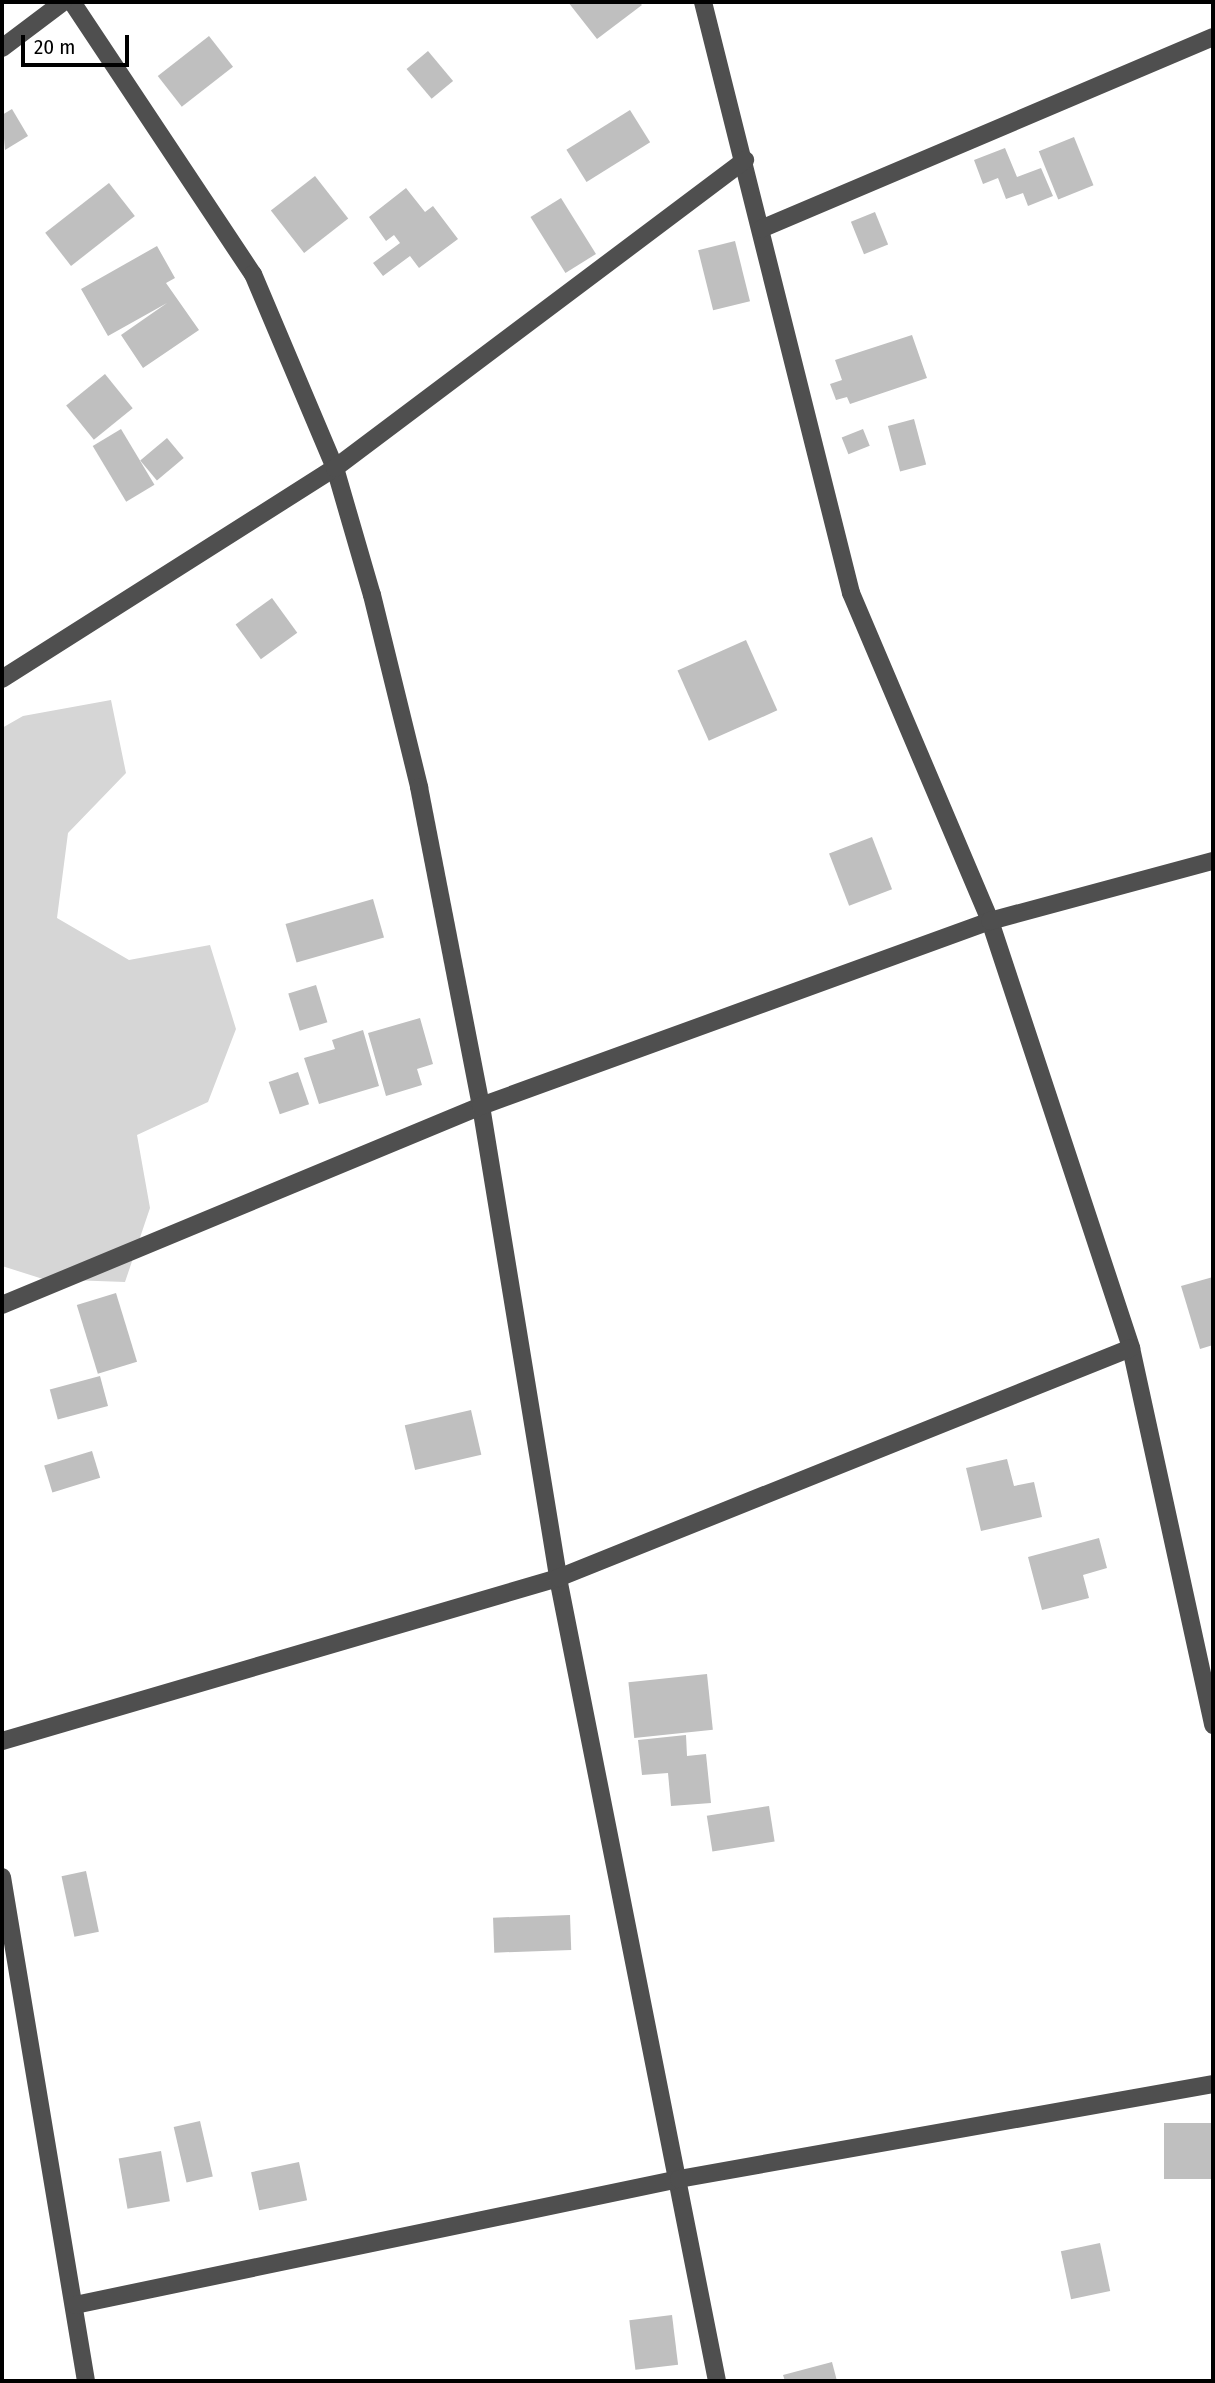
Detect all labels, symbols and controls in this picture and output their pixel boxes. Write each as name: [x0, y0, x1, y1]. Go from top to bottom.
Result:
scale bar: [24, 21, 133, 65]
text: 20 m: [34, 34, 75, 60]

